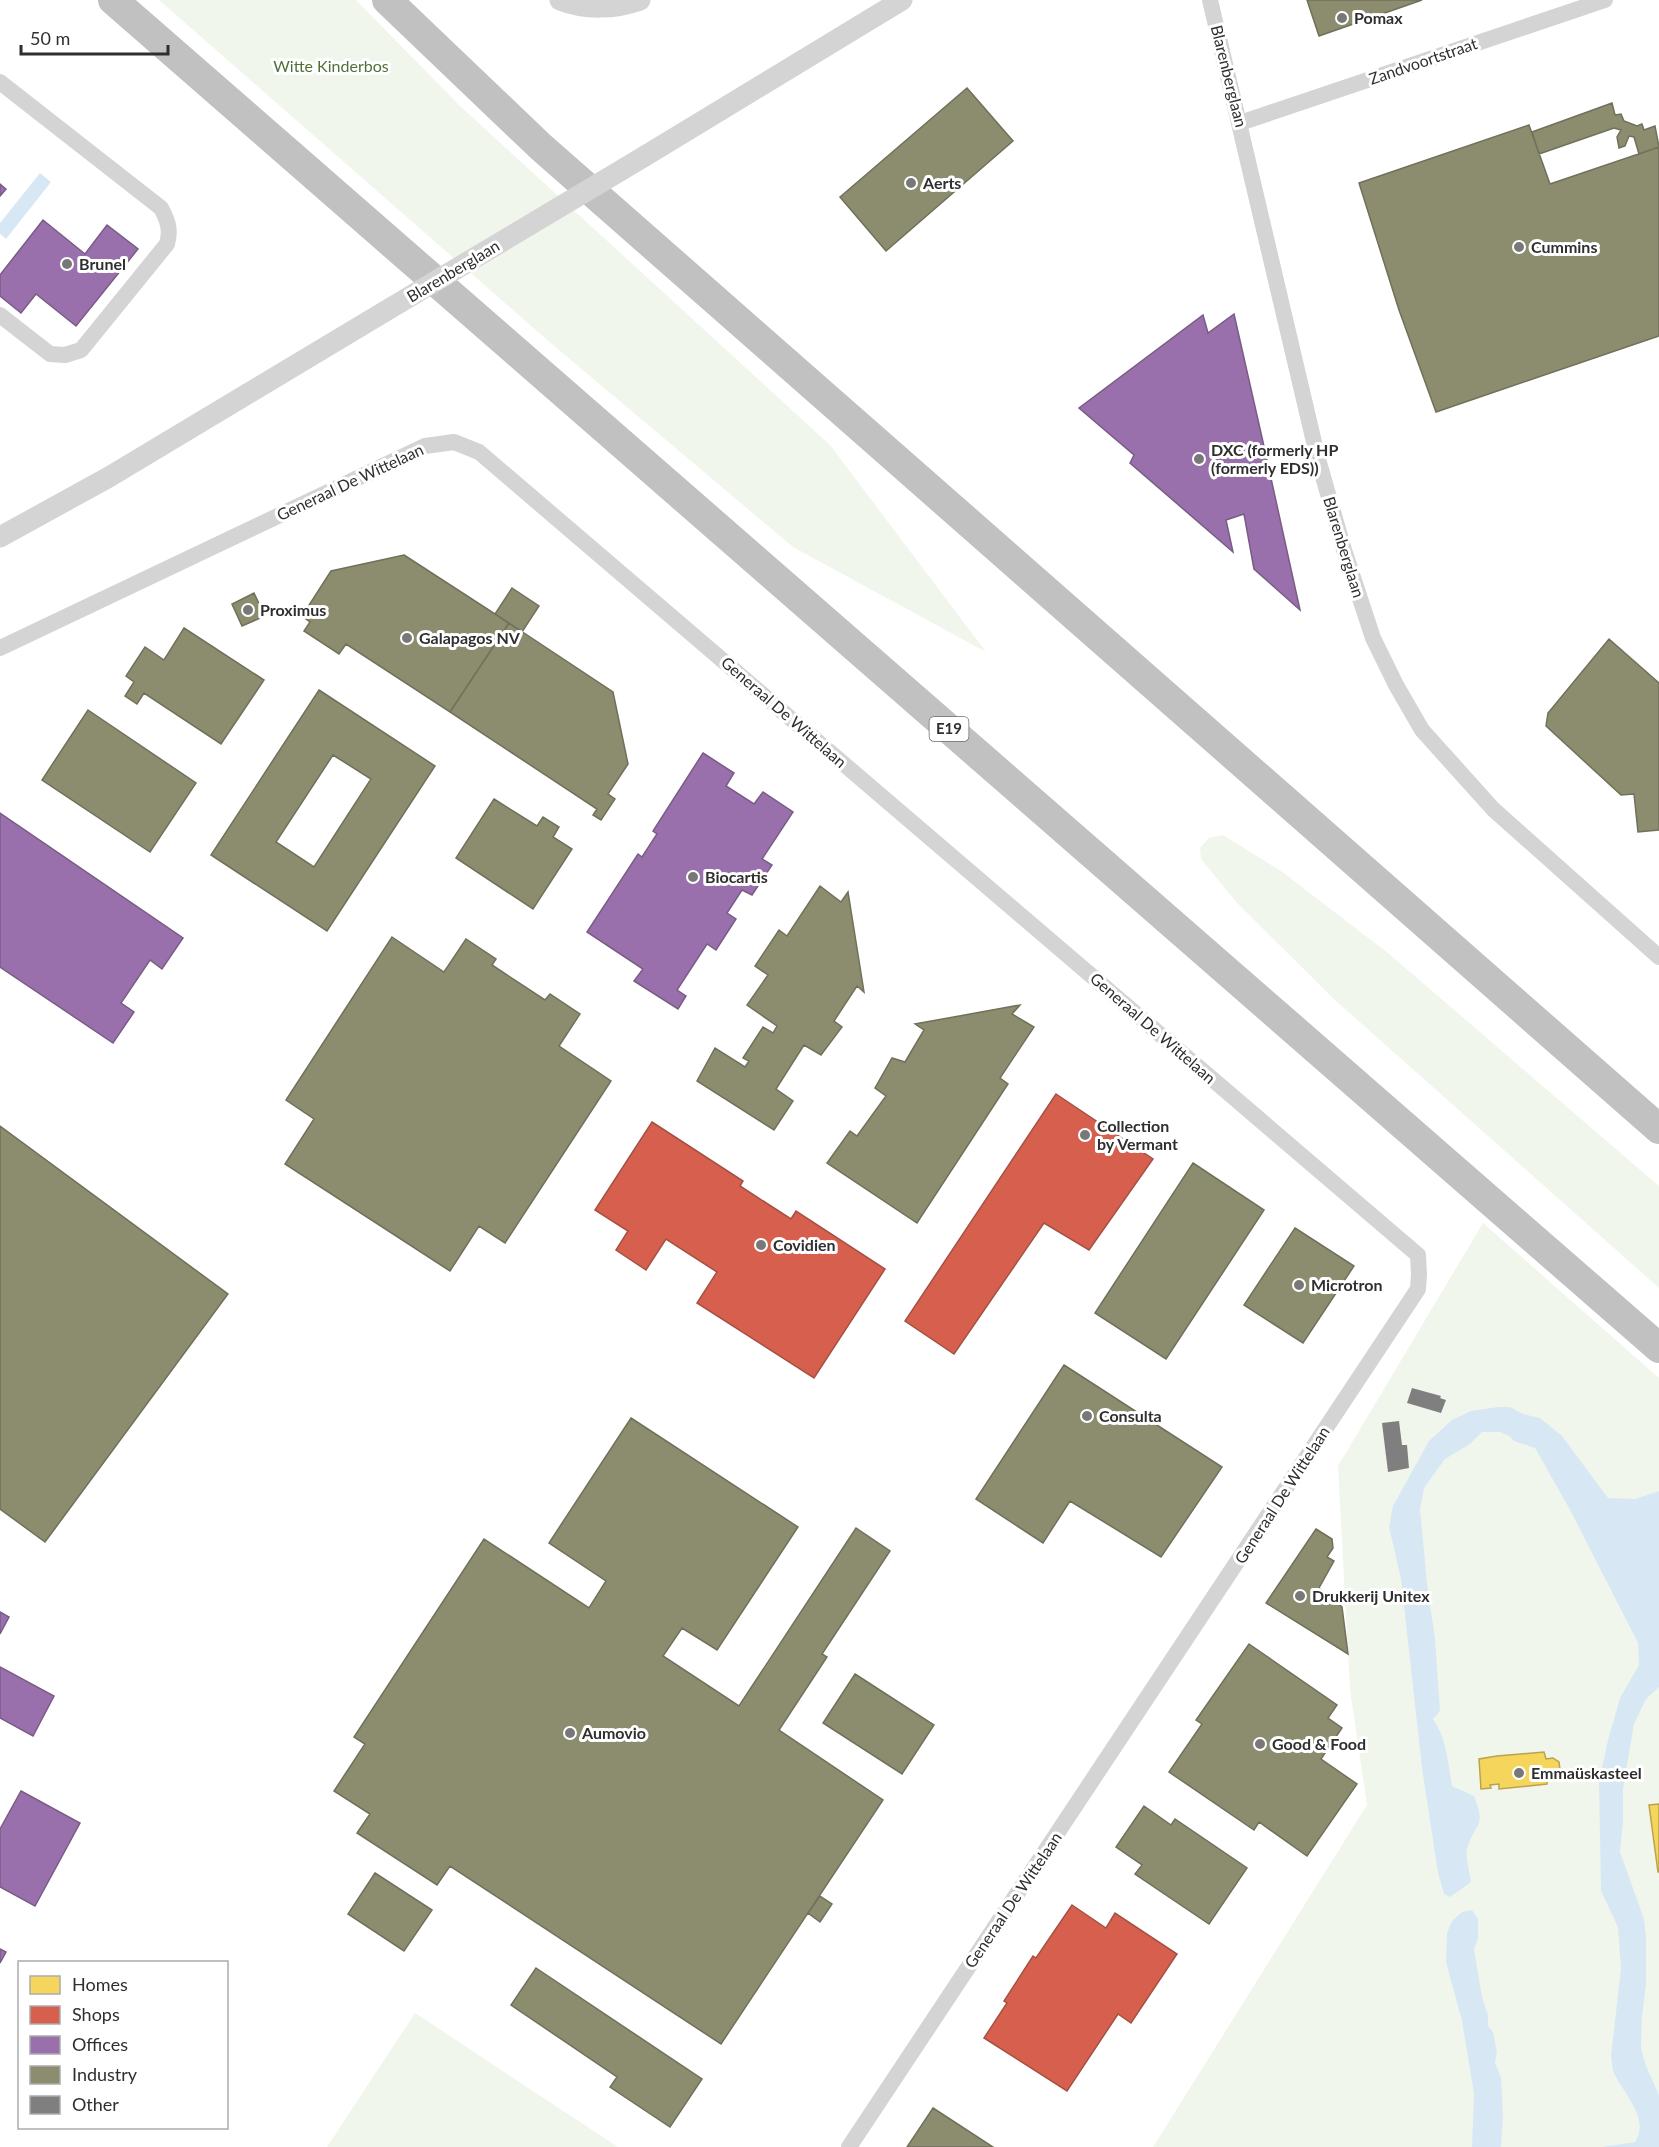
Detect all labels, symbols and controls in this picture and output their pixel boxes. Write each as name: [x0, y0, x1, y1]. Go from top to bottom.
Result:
place label: Pomax: [1354, 8, 1403, 27]
marker: Pomax: [1335, 11, 1349, 25]
scale bar: [21, 18, 168, 56]
street label: Blarenberglaan: [1208, 23, 1251, 129]
text: 50 m: [30, 27, 70, 49]
street label: Zandvoortstraat: [1366, 33, 1480, 88]
park label: Witte Kinderbos: [273, 56, 389, 75]
place label: Aerts: [922, 173, 961, 192]
marker: Aerts: [904, 176, 918, 190]
street label: Blarenberglaan: [403, 235, 503, 306]
place label: Cummins: [1531, 237, 1597, 256]
marker: Cummins: [1512, 240, 1526, 254]
place label: Brunel: [79, 254, 126, 273]
marker: Brunel: [60, 257, 74, 271]
street label: Generaal De Wittelaan: [273, 439, 426, 524]
place label: DXC (formerly HP (formerly EDS)): [1211, 440, 1338, 477]
marker: DXC (formerly HP (formerly EDS)): [1192, 452, 1206, 466]
street label: Blarenberglaan: [1320, 494, 1369, 600]
place label: Proximus: [260, 600, 326, 619]
marker: Proximus: [241, 603, 255, 617]
place label: Galapagos NV: [419, 628, 521, 647]
marker: Galapagos NV: [400, 631, 414, 645]
street label: Generaal De Wittelaan: [718, 652, 851, 771]
road number: E19: [930, 717, 968, 741]
place label: Biocartis: [705, 867, 768, 886]
marker: Biocartis: [686, 870, 700, 884]
street label: Generaal De Wittelaan: [1087, 968, 1220, 1087]
place label: Collection by Vermant: [1097, 1116, 1178, 1153]
marker: Collection by Vermant: [1078, 1128, 1092, 1142]
place label: Covidien: [773, 1235, 836, 1254]
marker: Covidien: [754, 1238, 768, 1252]
place label: Microtron: [1311, 1275, 1382, 1294]
marker: Microtron: [1292, 1278, 1306, 1292]
place label: Consulta: [1099, 1406, 1162, 1425]
marker: Consulta: [1080, 1409, 1094, 1423]
street label: Generaal De Wittelaan: [1230, 1423, 1333, 1567]
place label: Drukkerij Unitex: [1312, 1586, 1430, 1605]
marker: Drukkerij Unitex: [1293, 1589, 1307, 1603]
place label: Aumovio: [581, 1723, 646, 1742]
marker: Aumovio: [563, 1726, 577, 1740]
place label: Good & Food: [1272, 1734, 1366, 1753]
marker: Good & Food: [1253, 1737, 1267, 1751]
place label: Emmaüskasteel: [1531, 1763, 1642, 1782]
marker: Emmaüskasteel: [1512, 1766, 1526, 1780]
street label: Generaal De Wittelaan: [960, 1828, 1065, 1971]
legend: [18, 1961, 228, 2129]
text: Homes: [72, 1973, 128, 1995]
text: Shops: [72, 2003, 120, 2025]
text: Offices: [72, 2033, 128, 2055]
text: Industry: [72, 2063, 138, 2085]
text: Other: [72, 2093, 119, 2115]

